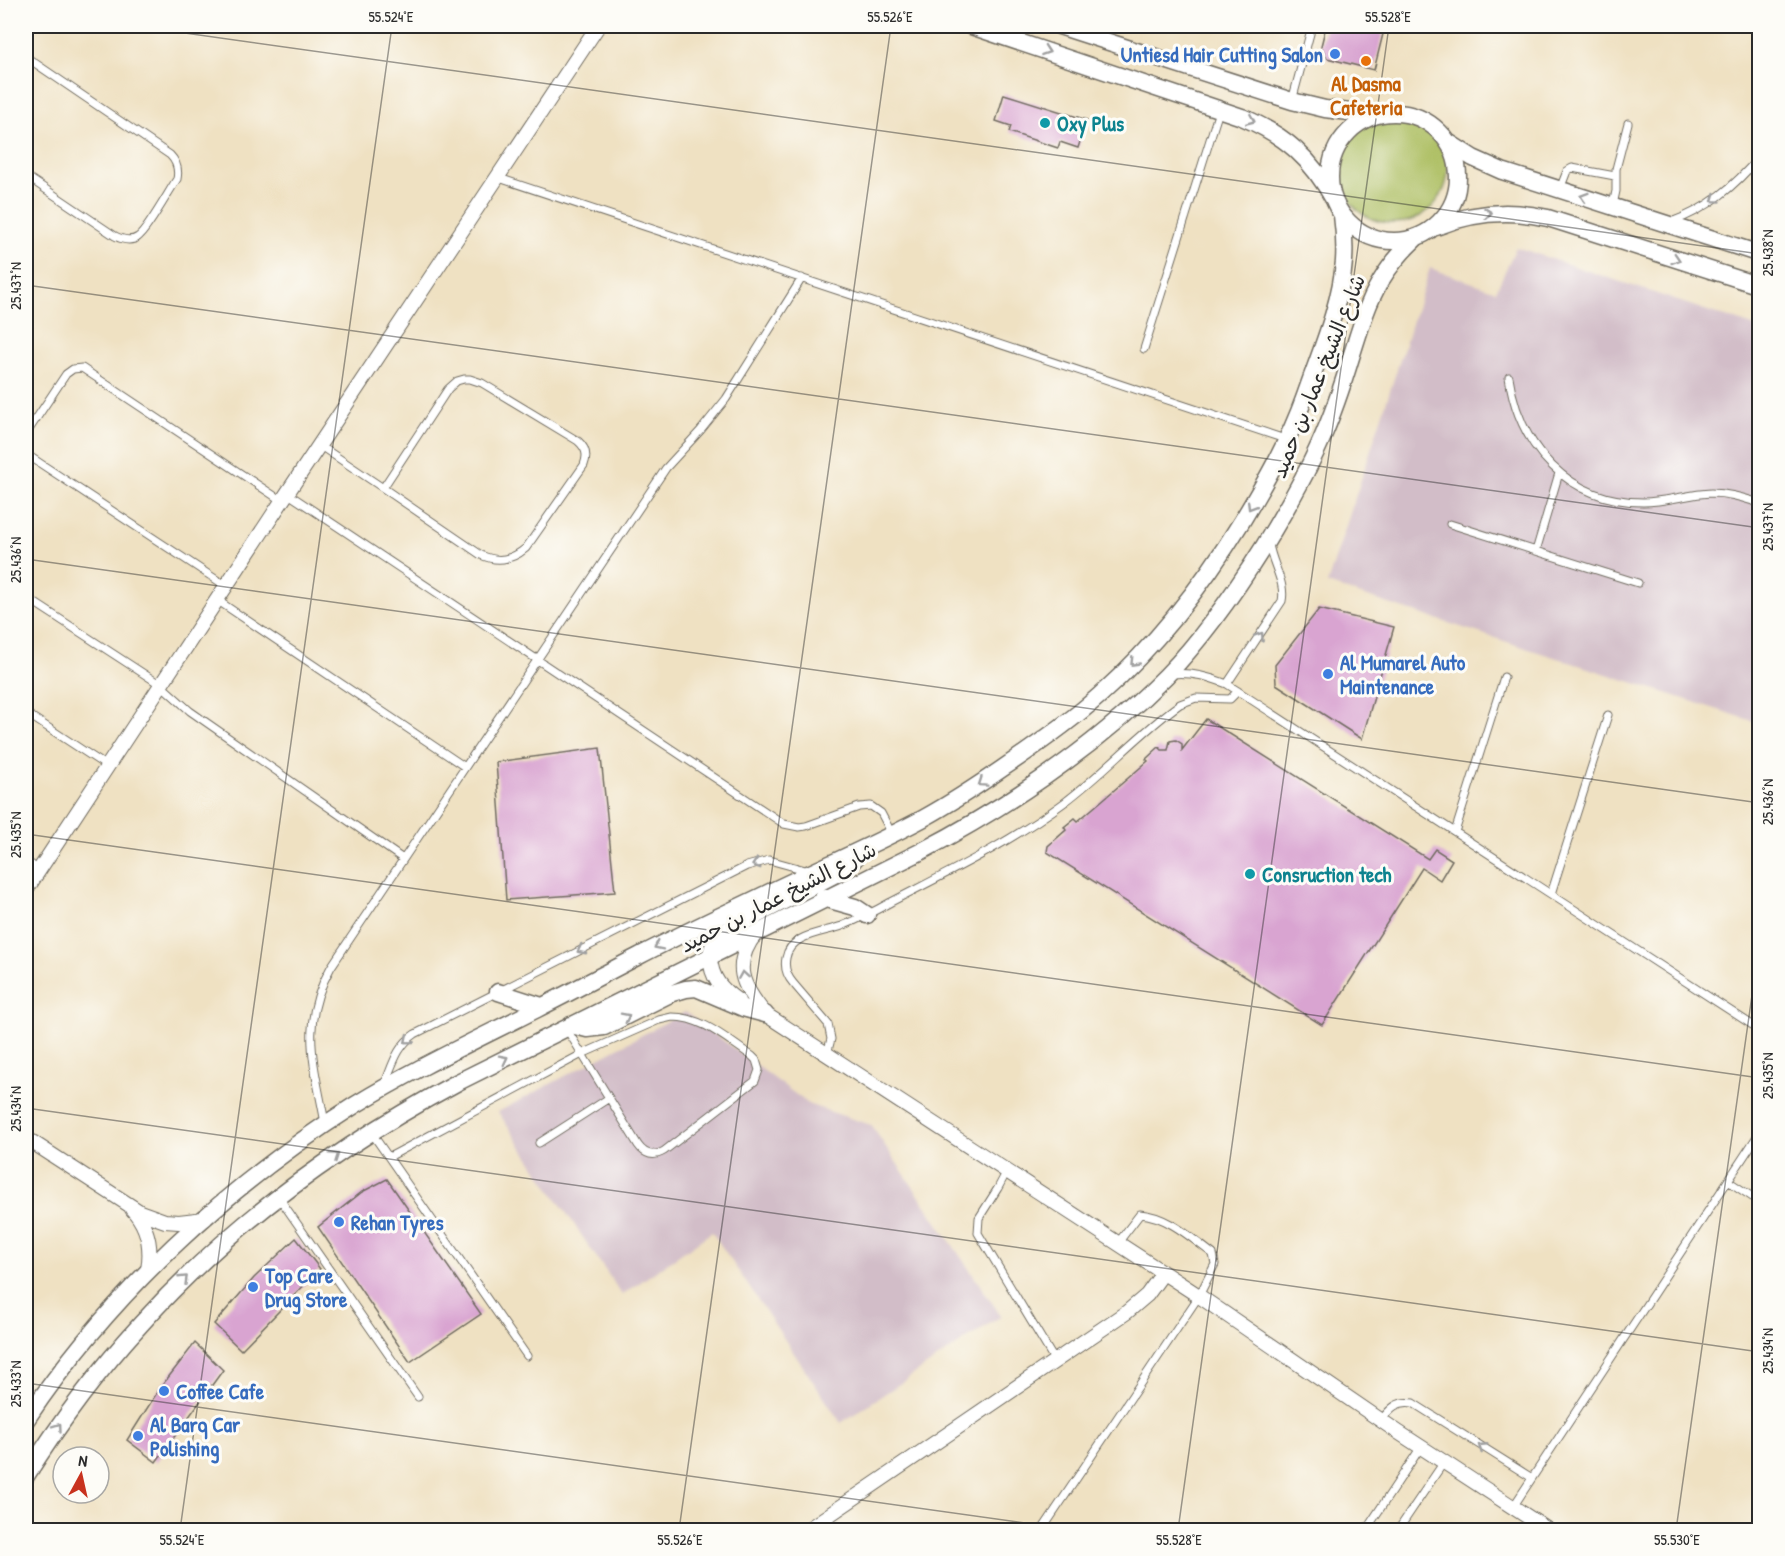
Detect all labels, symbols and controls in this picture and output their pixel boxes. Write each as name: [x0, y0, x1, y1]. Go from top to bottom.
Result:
text: 55.524°E: [368, 6, 414, 27]
text: 55.526°E: [867, 6, 913, 27]
text: 55.528°E: [1365, 6, 1411, 27]
place label: Untiesd Hair Cutting Salon: [1121, 40, 1323, 70]
one-way arrow: [1040, 43, 1051, 56]
marker: Untiesd Hair Cutting Salon: [1328, 47, 1342, 61]
marker: Al Dasma Cafeteria: [1359, 54, 1373, 68]
place label: Al Dasma Cafeteria: [1330, 69, 1403, 122]
place label: Oxy Plus: [1057, 109, 1124, 139]
one-way arrow: [1244, 113, 1255, 125]
marker: Oxy Plus: [1038, 116, 1052, 130]
one-way arrow: [1579, 192, 1590, 204]
one-way arrow: [1711, 192, 1722, 203]
one-way arrow: [1484, 208, 1493, 220]
text: 25.438°N: [1757, 230, 1778, 276]
one-way arrow: [1670, 252, 1681, 264]
text: 25.437°N: [5, 262, 26, 310]
street label: شارع الشيخ عمار بن حميد: [1264, 270, 1373, 482]
one-way arrow: [1246, 500, 1258, 510]
text: 25.437°N: [1757, 503, 1778, 551]
text: 25.436°N: [5, 537, 26, 583]
one-way arrow: [1253, 632, 1264, 643]
place label: Al Mumarel Auto Maintenance: [1340, 648, 1466, 701]
one-way arrow: [1130, 655, 1141, 665]
marker: Al Mumarel Auto Maintenance: [1321, 667, 1335, 681]
one-way arrow: [977, 775, 988, 786]
text: 25.436°N: [1757, 779, 1778, 825]
text: 25.435°N: [5, 812, 26, 858]
street label: شارع الشيخ عمار بن حميد: [675, 835, 882, 960]
one-way arrow: [751, 857, 761, 869]
place label: Consruction tech: [1262, 860, 1392, 889]
marker: Consruction tech: [1243, 867, 1257, 881]
one-way arrow: [653, 939, 664, 951]
one-way arrow: [577, 943, 587, 954]
one-way arrow: [738, 970, 750, 980]
one-way arrow: [620, 1013, 630, 1024]
one-way arrow: [404, 1033, 415, 1044]
text: 25.435°N: [1757, 1053, 1778, 1099]
one-way arrow: [497, 1055, 508, 1066]
text: 25.434°N: [5, 1086, 26, 1132]
one-way arrow: [328, 1152, 339, 1163]
place label: Rehan Tyres: [351, 1208, 444, 1238]
marker: Rehan Tyres: [332, 1215, 346, 1229]
place label: Top Care Drug Store: [264, 1261, 348, 1315]
one-way arrow: [177, 1276, 188, 1287]
marker: Top Care Drug Store: [246, 1280, 260, 1294]
text: 25.434°N: [1757, 1328, 1778, 1374]
text: 25.433°N: [5, 1360, 26, 1408]
place label: Coffee Cafe: [176, 1377, 265, 1406]
marker: Coffee Cafe: [157, 1384, 171, 1398]
place label: Al Barq Car Polishing: [150, 1410, 241, 1464]
one-way arrow: [51, 1423, 62, 1434]
marker: Al Barq Car Polishing: [131, 1429, 145, 1443]
one-way arrow: [1478, 1443, 1489, 1454]
north arrow: [51, 1445, 111, 1505]
text: N: [77, 1449, 89, 1472]
text: 55.524°E: [159, 1529, 205, 1550]
text: 55.526°E: [657, 1529, 703, 1550]
text: 55.528°E: [1156, 1529, 1202, 1550]
text: 55.530°E: [1654, 1529, 1700, 1550]

